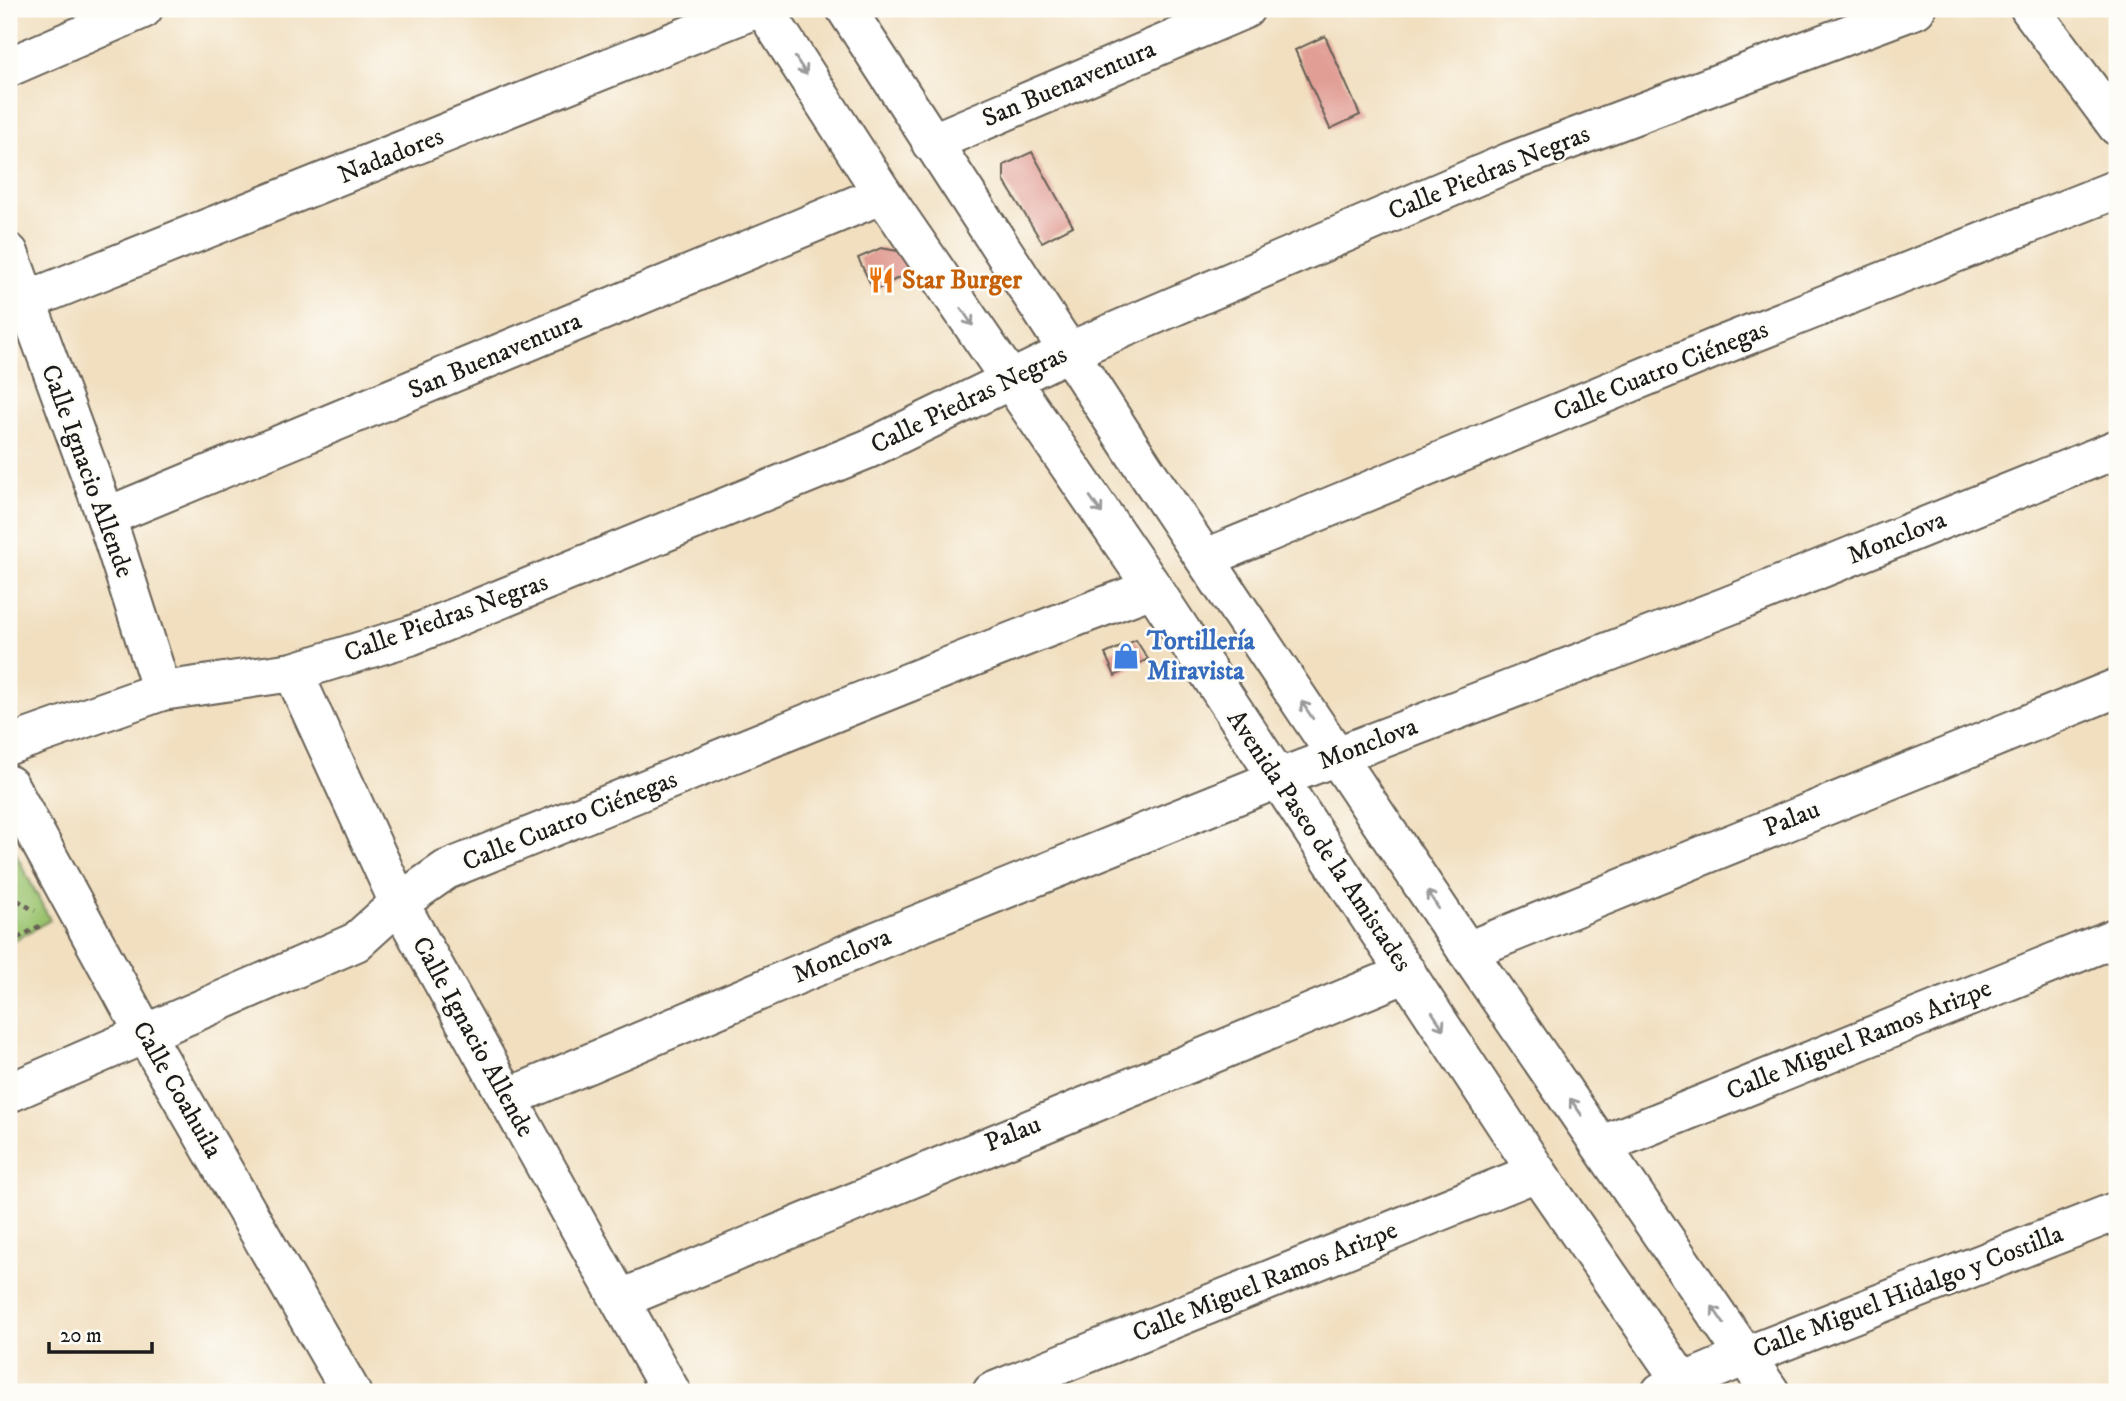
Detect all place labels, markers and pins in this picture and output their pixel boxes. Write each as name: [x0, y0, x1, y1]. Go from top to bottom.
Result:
place label: Star Burger: [902, 264, 1022, 297]
restaurant icon: Star Burger: [866, 265, 896, 295]
place label: Tortillería Miravista: [1146, 625, 1256, 688]
shop icon: Tortillería Miravista: [1111, 641, 1141, 671]

